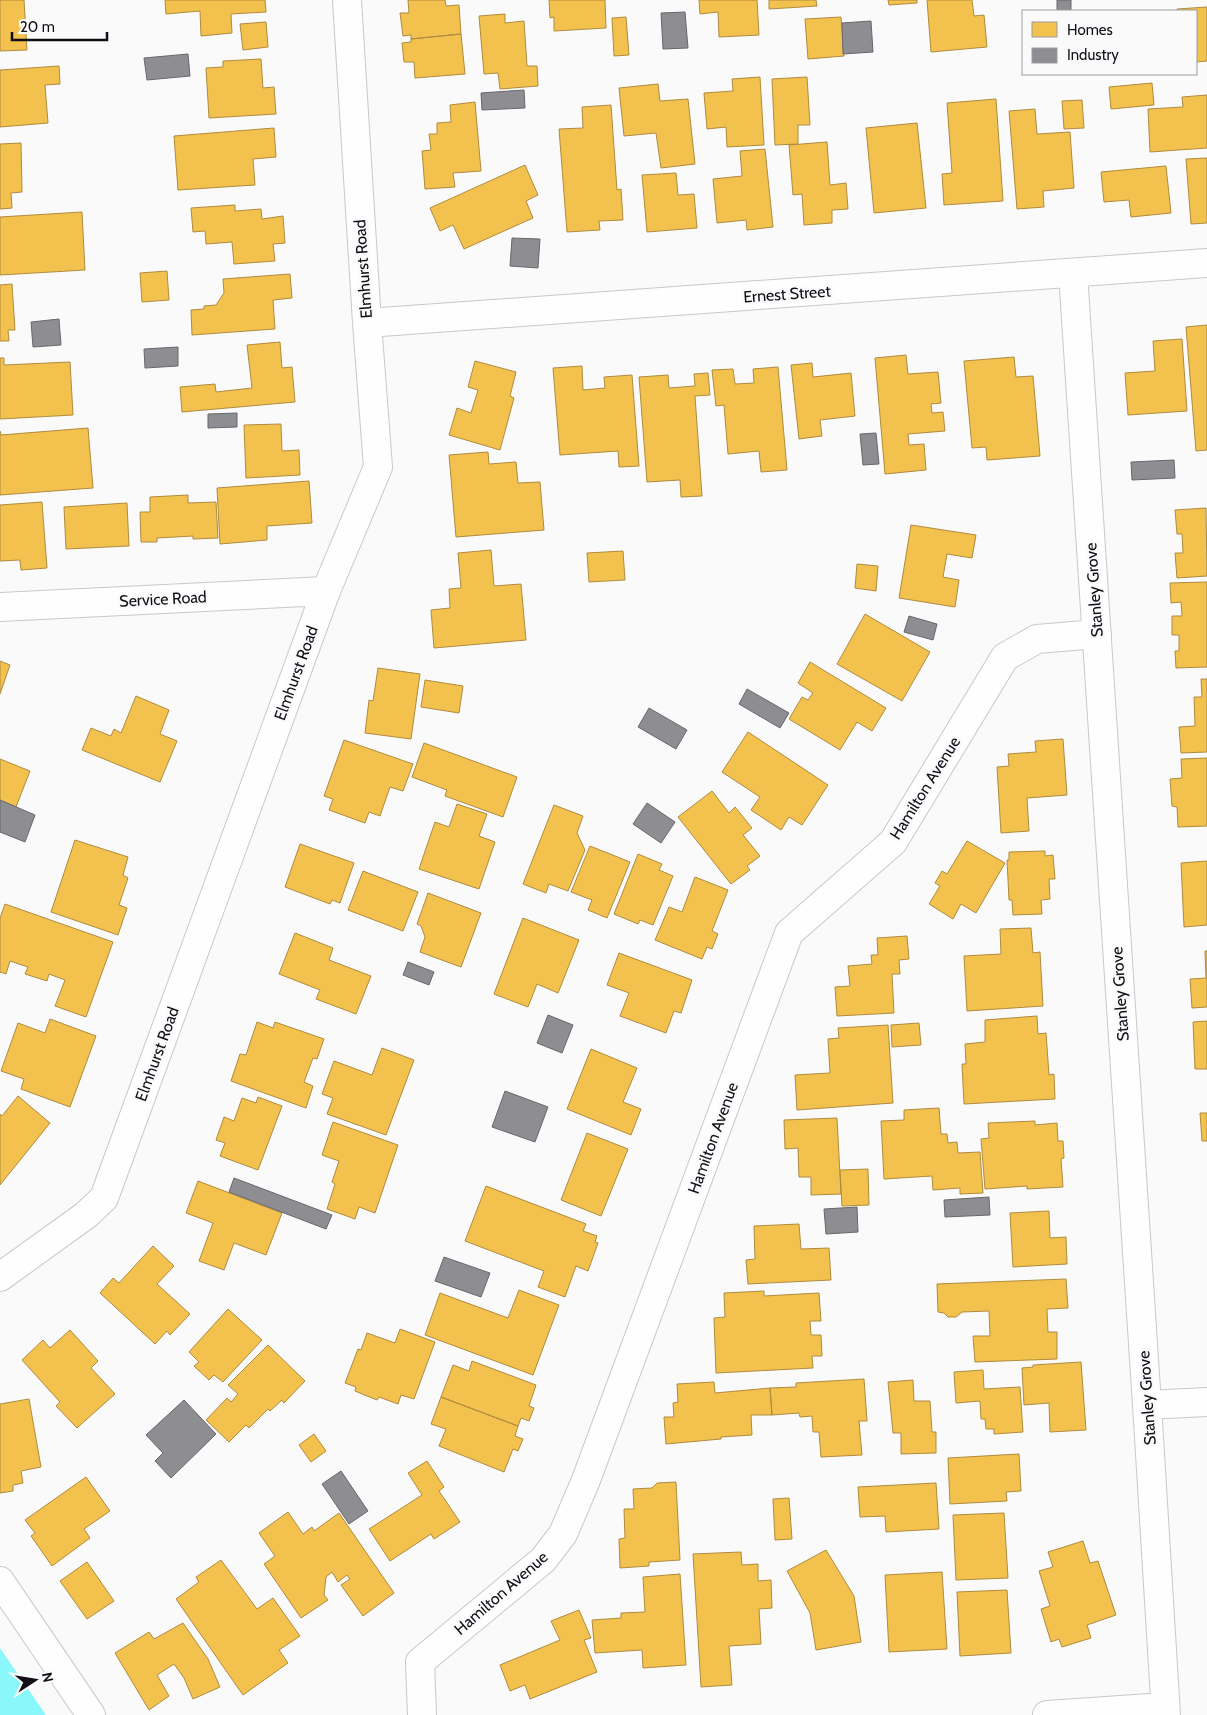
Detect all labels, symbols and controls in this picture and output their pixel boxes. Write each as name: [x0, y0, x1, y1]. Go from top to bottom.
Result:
scale bar: [12, 10, 108, 42]
legend: [1022, 10, 1197, 75]
text: 20 m: [20, 18, 55, 36]
text: Homes: [1067, 21, 1113, 39]
text: Industry: [1067, 46, 1119, 64]
street label: Elmhurst Road: [350, 219, 376, 319]
street label: Ernest Street: [743, 281, 832, 307]
street label: Stanley Grove: [1081, 542, 1107, 638]
street label: Service Road: [119, 587, 207, 611]
street label: Elmhurst Road: [270, 623, 322, 723]
street label: Hamilton Avenue: [886, 733, 964, 843]
street label: Stanley Grove: [1107, 946, 1133, 1042]
street label: Elmhurst Road: [131, 1004, 183, 1104]
street label: Hamilton Avenue: [684, 1080, 742, 1196]
street label: Stanley Grove: [1134, 1350, 1160, 1446]
street label: Hamilton Avenue: [450, 1547, 552, 1639]
north arrow: [10, 1655, 60, 1705]
text: N: [38, 1671, 58, 1684]

